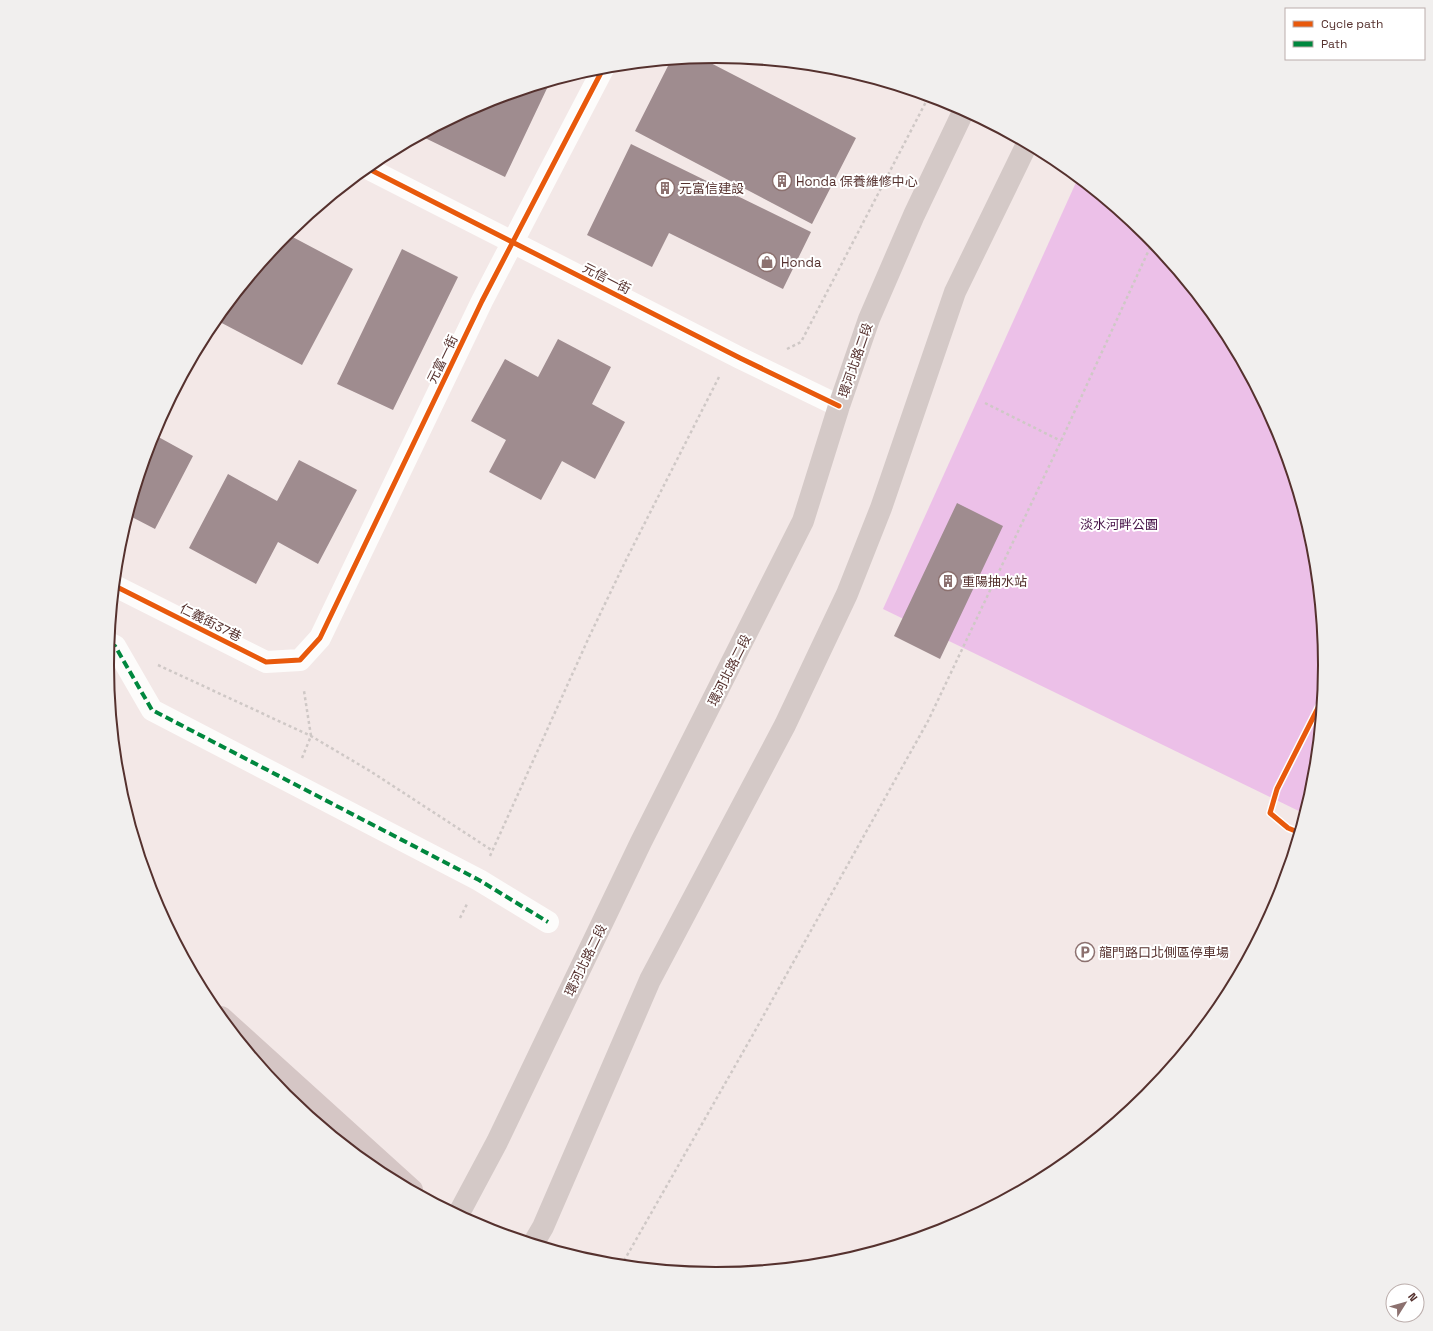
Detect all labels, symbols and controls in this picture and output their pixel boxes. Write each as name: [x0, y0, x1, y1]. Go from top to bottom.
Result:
legend: [1285, 8, 1425, 60]
text: Cycle path: [1321, 16, 1383, 32]
text: Path: [1321, 36, 1347, 52]
building icon: Honda 保養維修中心: [771, 170, 793, 192]
place label: Honda 保養維修中心: [796, 173, 918, 190]
building icon: 元富信建設: [654, 177, 676, 199]
place label: 元富信建設: [679, 180, 744, 197]
shop icon: Honda: [756, 251, 778, 273]
place label: Honda: [781, 254, 822, 271]
street label: 元信一街: [580, 259, 634, 298]
street label: 環河北路二段: [835, 321, 876, 400]
street label: 元富一街: [423, 332, 461, 386]
park label: 淡水河畔公園: [1080, 516, 1158, 533]
building icon: 重陽抽水站: [937, 570, 959, 592]
place label: 重陽抽水站: [962, 573, 1027, 590]
street label: 仁義街37巷: [177, 600, 245, 645]
street label: 環河北路二段: [704, 632, 755, 709]
street label: 環河北路二段: [561, 921, 610, 999]
parking icon: 龍門路口北側區停車場: [1074, 941, 1096, 963]
place label: 龍門路口北側區停車場: [1099, 944, 1229, 961]
north arrow: [1385, 1283, 1425, 1323]
text: N: [1405, 1290, 1421, 1304]

